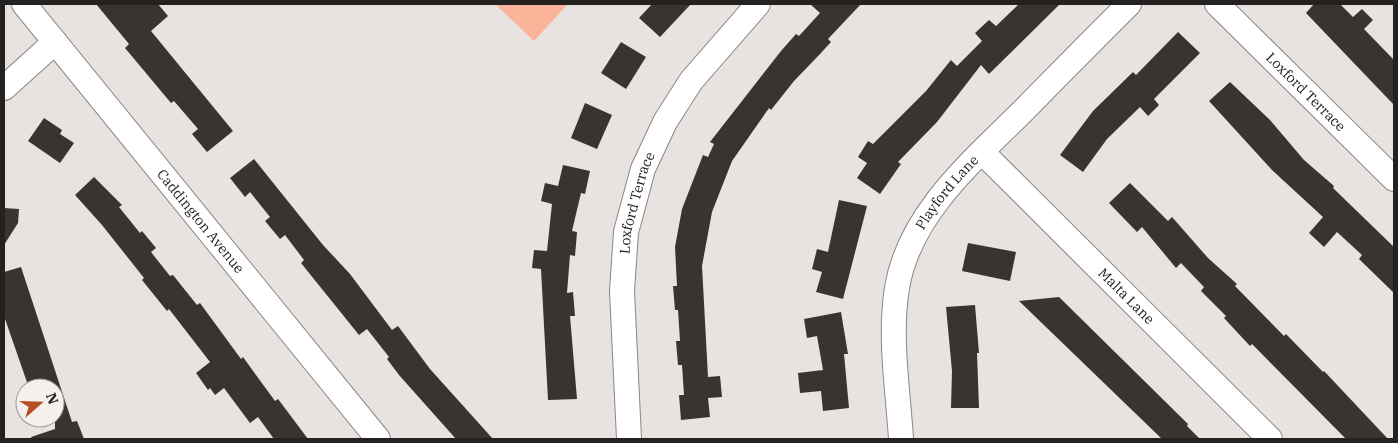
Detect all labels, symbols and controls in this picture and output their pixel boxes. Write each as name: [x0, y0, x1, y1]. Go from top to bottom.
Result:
street label: Loxford Terrace: [1262, 49, 1350, 135]
street label: Loxford Terrace: [616, 149, 659, 254]
street label: Playford Lane: [911, 151, 982, 233]
street label: Caddington Avenue: [153, 165, 248, 277]
street label: Malta Lane: [1095, 264, 1158, 328]
north arrow: [15, 378, 65, 428]
text: N: [42, 390, 63, 407]

